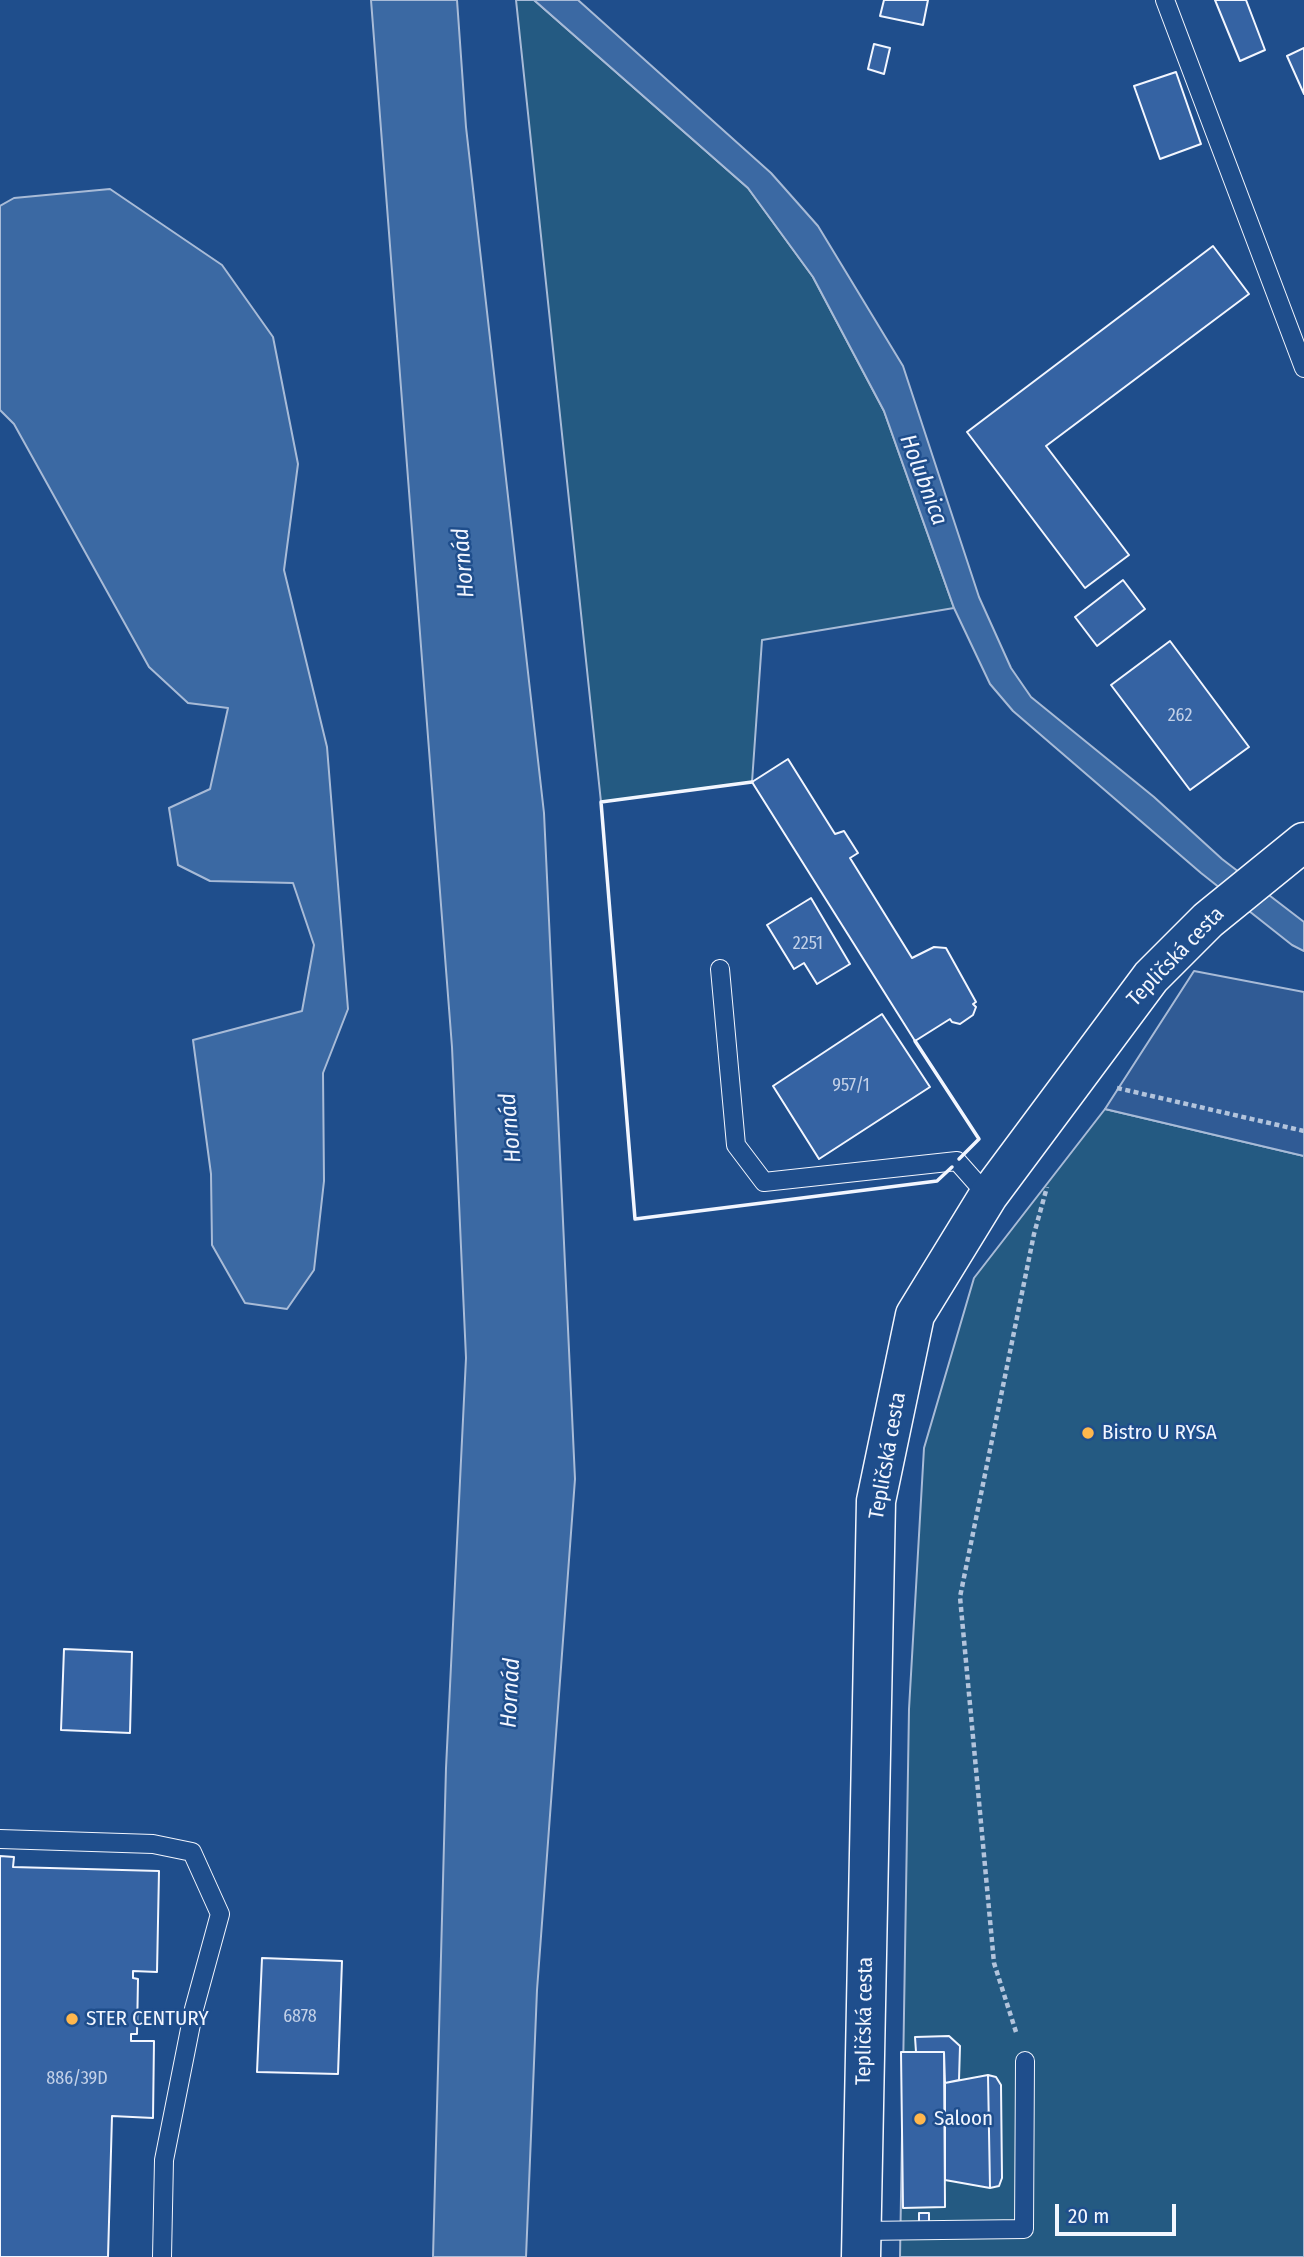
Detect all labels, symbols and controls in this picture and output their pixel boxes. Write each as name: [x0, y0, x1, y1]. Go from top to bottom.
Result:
water label: Holubnica: [893, 431, 953, 529]
water label: Hornád: [447, 527, 481, 599]
house number: 262: [1168, 705, 1192, 727]
street label: Tepličská cesta: [1122, 902, 1230, 1012]
house number: 2251: [793, 933, 823, 955]
house number: 957/1: [832, 1075, 870, 1097]
water label: Hornád: [494, 1092, 528, 1164]
street label: Tepličská cesta: [864, 1391, 912, 1521]
place label: Bistro U RYSA: [1102, 1420, 1217, 1446]
marker: Bistro U RYSA: [1080, 1425, 1096, 1441]
water label: Hornád: [495, 1657, 527, 1729]
street label: Tepličská cesta: [851, 1957, 879, 2085]
place label: STER CENTURY: [86, 2006, 209, 2032]
house number: 6878: [283, 2006, 317, 2028]
marker: STER CENTURY: [64, 2011, 80, 2027]
house number: 886/39D: [46, 2068, 108, 2090]
place label: Saloon: [934, 2106, 993, 2132]
marker: Saloon: [912, 2111, 928, 2127]
scale bar: [1059, 2190, 1180, 2234]
text: 20 m: [1068, 2203, 1109, 2229]

